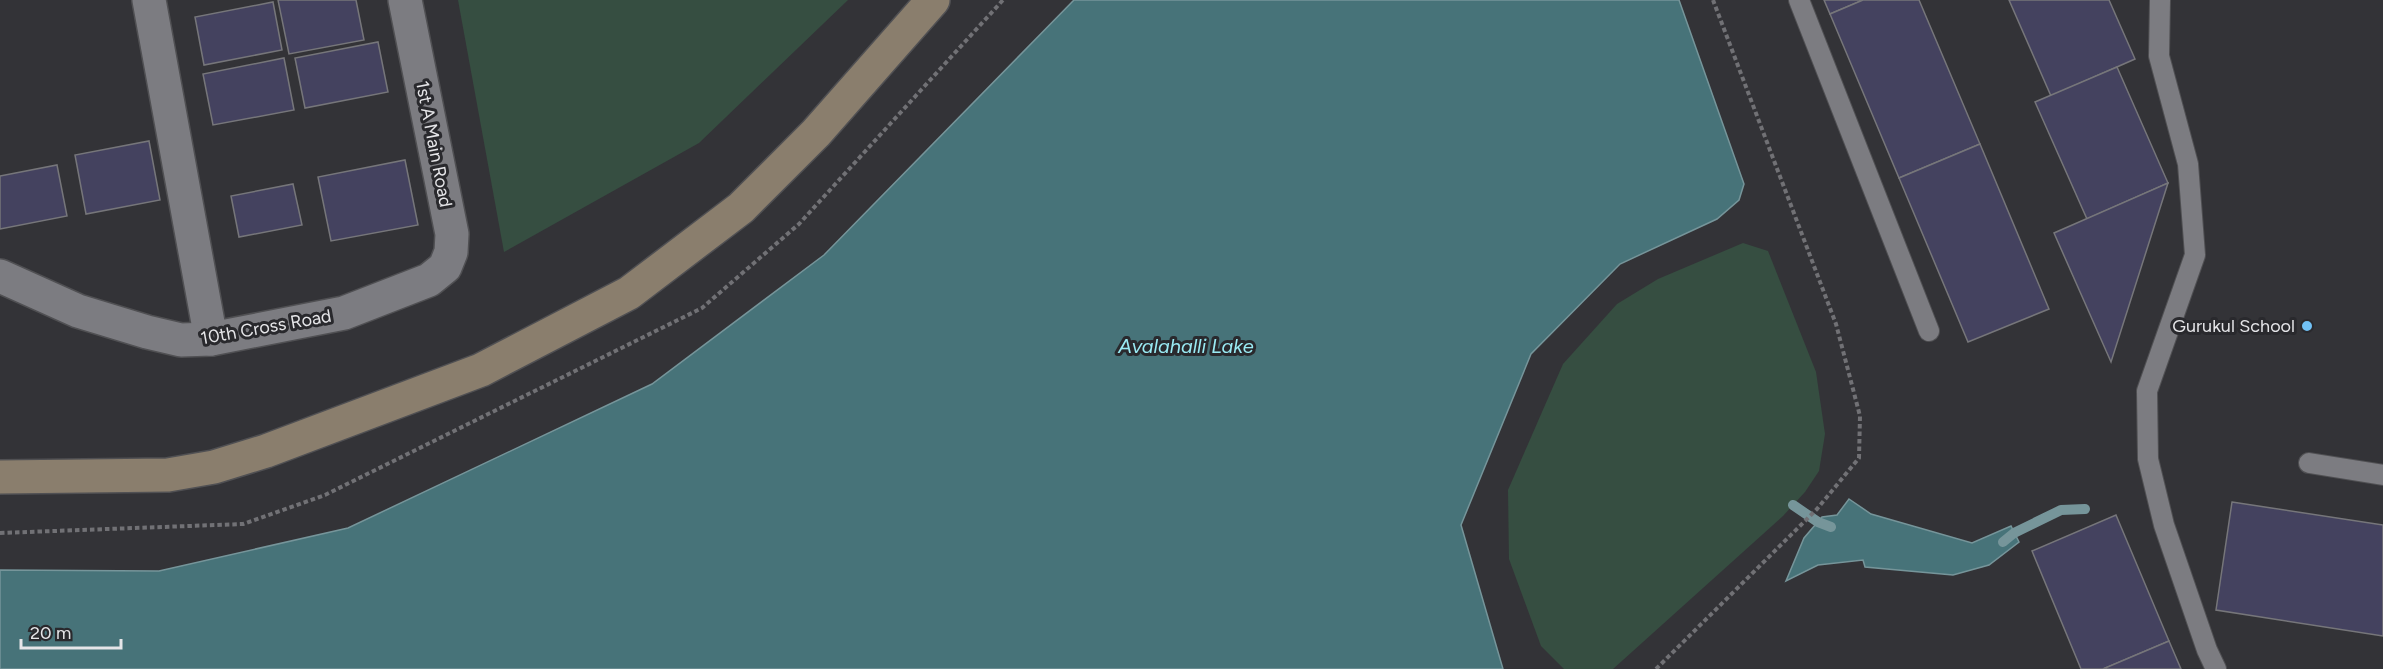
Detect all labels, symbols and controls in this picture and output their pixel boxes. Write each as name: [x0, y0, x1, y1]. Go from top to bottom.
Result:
street label: 1st A Main Road: [411, 79, 457, 209]
street label: 10th Cross Road: [199, 305, 333, 349]
place label: Gurukul School: [2172, 315, 2295, 337]
marker: Gurukul School: [2300, 319, 2314, 333]
water label: Avalahalli Lake: [1117, 334, 1254, 358]
scale bar: [21, 612, 122, 650]
text: 20 m: [30, 622, 71, 644]

